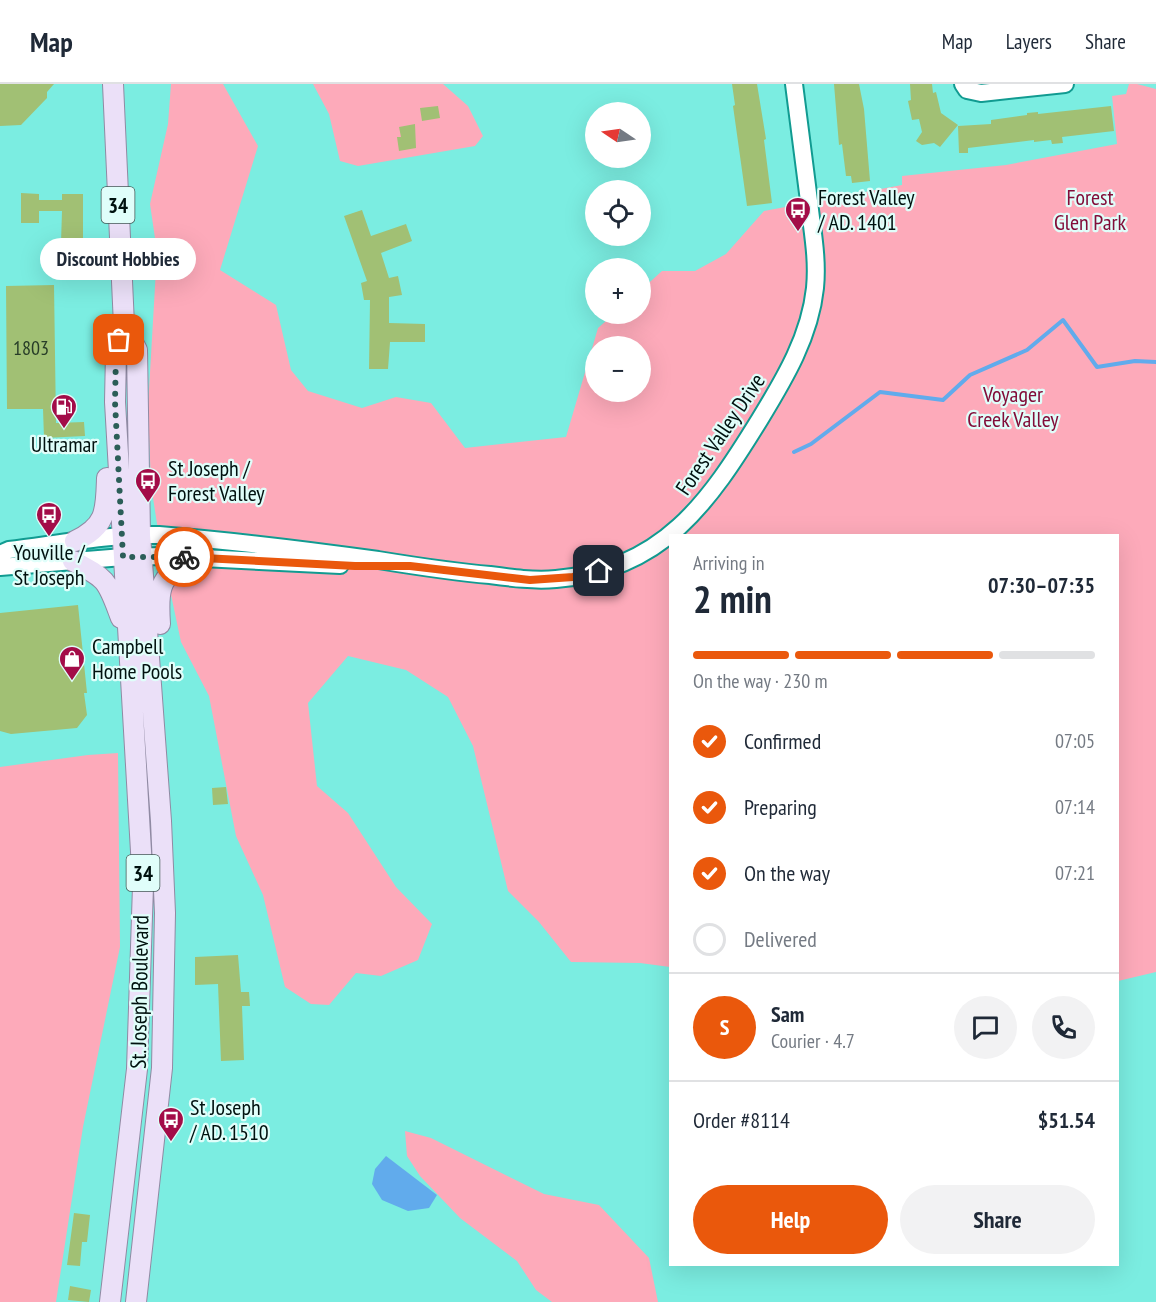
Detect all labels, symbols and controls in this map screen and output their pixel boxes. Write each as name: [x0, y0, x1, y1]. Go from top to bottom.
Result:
text: Map: [30, 23, 73, 60]
text: Map: [942, 28, 973, 55]
text: Layers: [1006, 28, 1052, 55]
text: Share: [1085, 28, 1126, 55]
north arrow: [585, 102, 651, 168]
map controls: [585, 102, 651, 402]
button: locate: [585, 180, 651, 246]
place label: Forest Valley / AD. 1401: [817, 183, 915, 236]
park label: Forest Glen Park: [1054, 183, 1126, 236]
road number: 34: [102, 187, 134, 223]
bus stop icon: Forest Valley / AD. 1401: [783, 195, 813, 233]
callout: Discount Hobbies: [41, 238, 197, 280]
text: Discount Hobbies: [57, 246, 180, 272]
button: +: [585, 258, 651, 324]
pin: [93, 314, 144, 365]
icon: bag: [102, 323, 135, 356]
house number: 1803: [13, 335, 49, 361]
button: −: [585, 336, 651, 402]
street label: Forest Valley Drive: [669, 368, 771, 500]
park label: Voyager Creek Valley: [967, 380, 1059, 433]
fuel station icon: Ultramar: [49, 392, 79, 430]
place label: Ultramar: [31, 430, 97, 458]
place label: St Joseph / Forest Valley: [168, 454, 265, 507]
bus stop icon: St Joseph / Forest Valley: [133, 466, 163, 504]
bus stop icon: Youville / St Joseph: [34, 500, 64, 538]
courier: [154, 527, 214, 587]
place label: Youville / St Joseph: [13, 538, 86, 591]
icon: bike: [168, 541, 201, 574]
pin: [573, 545, 624, 596]
text: Arriving in: [693, 550, 765, 576]
icon: home: [582, 554, 615, 587]
text: 07:30–07:35: [988, 571, 1095, 599]
text: 2 min: [693, 573, 772, 624]
place label: Campbell Home Pools: [92, 632, 182, 685]
shop icon: Campbell Home Pools: [57, 644, 87, 682]
text: On the way · 230 m: [693, 668, 828, 694]
icon: check: [693, 725, 726, 758]
text: Confirmed: [744, 727, 821, 755]
text: 07:05: [1055, 728, 1095, 754]
icon: check: [693, 791, 726, 824]
text: Preparing: [744, 793, 817, 821]
text: 07:14: [1055, 794, 1095, 820]
road number: 34: [126, 855, 160, 891]
icon: check: [693, 857, 726, 890]
text: On the way: [744, 859, 830, 887]
text: 07:21: [1055, 860, 1095, 886]
street label: St. Joseph Boulevard: [124, 915, 154, 1069]
text: Delivered: [744, 925, 817, 953]
button: chat: [954, 996, 1017, 1059]
button: phone: [1032, 996, 1095, 1059]
text: Sam: [771, 1000, 804, 1028]
text: S: [720, 1013, 729, 1041]
text: Courier · 4.7: [771, 1028, 855, 1054]
place label: St Joseph / AD. 1510: [189, 1093, 269, 1146]
bus stop icon: St Joseph / AD. 1510: [156, 1105, 186, 1143]
text: Order #8114: [693, 1106, 790, 1134]
text: $51.54: [1038, 1106, 1095, 1134]
button: Help: [693, 1185, 888, 1254]
button: Share: [900, 1185, 1095, 1254]

